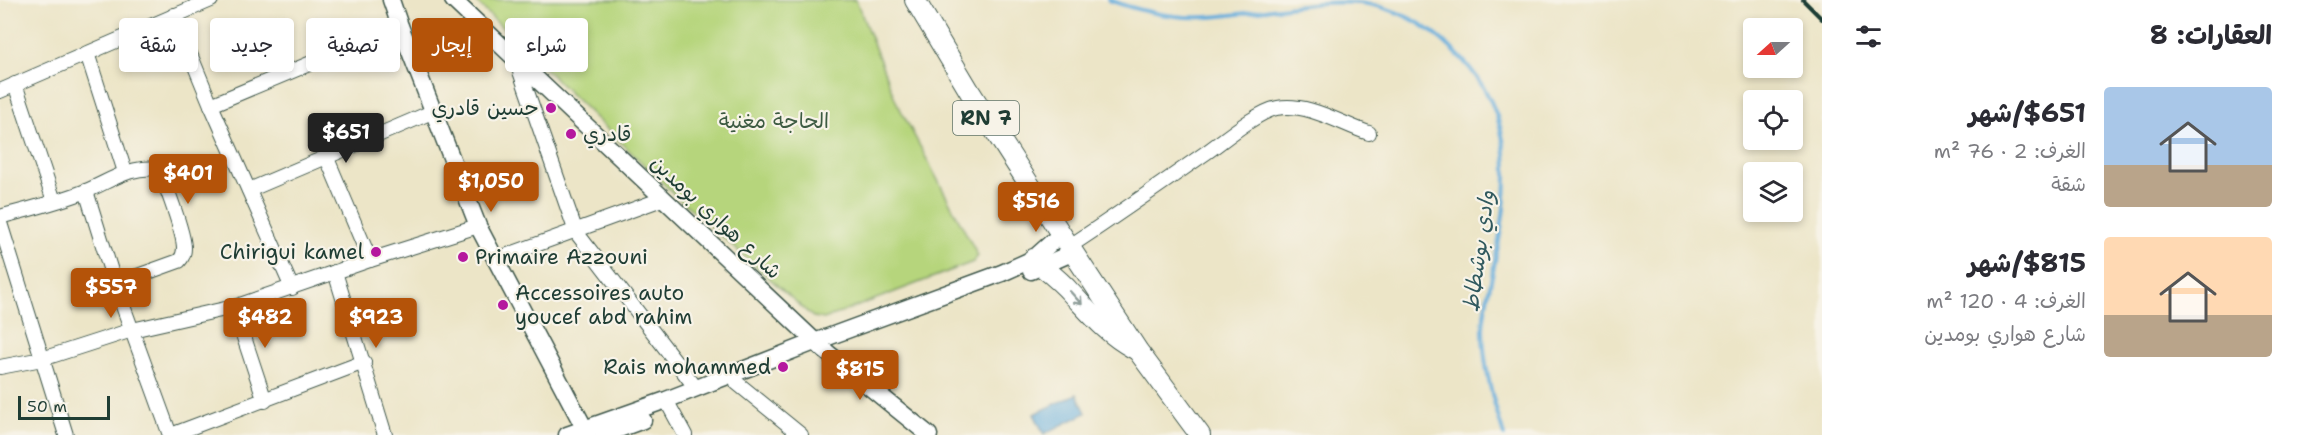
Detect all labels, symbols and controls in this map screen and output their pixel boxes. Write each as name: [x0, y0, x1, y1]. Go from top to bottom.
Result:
text: العقارات: 8: [2150, 17, 2272, 52]
chip: شقة: [119, 18, 198, 72]
chip: جديد: [210, 18, 294, 72]
chip: تصفية: [306, 18, 400, 72]
chip: إيجار: [412, 18, 493, 72]
chip: شراء: [505, 18, 588, 72]
north arrow: [1743, 18, 1803, 78]
map controls: [1743, 18, 1803, 222]
icon: filters: [1852, 20, 1885, 53]
button: locate: [1743, 90, 1803, 150]
place label: حسين قادري: [431, 94, 539, 123]
text: $651/شهر: [1969, 95, 2086, 130]
marker: حسين قادري: [544, 101, 558, 115]
road number: RN 7: [953, 101, 1019, 135]
park label: الحاجة مغنية: [719, 107, 829, 135]
icon: home: [2152, 111, 2224, 183]
pin: $651: [310, 113, 382, 164]
text: $651: [322, 119, 370, 145]
place label: قادري: [583, 120, 632, 149]
marker: قادري: [564, 127, 578, 141]
text: الغرف: 2 · 76 m²: [1934, 138, 2086, 164]
street label: شارع هواري بومدين: [644, 149, 788, 286]
pin: $401: [152, 154, 224, 205]
text: $401: [163, 160, 213, 186]
pin: $1,050: [442, 162, 540, 213]
button: layers: [1743, 162, 1803, 222]
text: $1,050: [458, 168, 524, 194]
text: شقة: [2051, 171, 2086, 197]
pin: $516: [1000, 182, 1072, 233]
text: $516: [1012, 188, 1060, 214]
water label: وادي بوشطاط: [1456, 189, 1502, 314]
place label: Chirigui kamel: [220, 238, 365, 266]
place label: Primaire Azzouni: [475, 243, 648, 271]
marker: Chirigui kamel: [369, 245, 383, 259]
text: $815/شهر: [1968, 245, 2086, 280]
marker: Primaire Azzouni: [456, 250, 470, 264]
icon: home: [2152, 261, 2224, 333]
pin: $557: [75, 268, 147, 319]
text: $557: [85, 274, 137, 300]
place label: Accessoires auto youcef abd rahim: [515, 279, 692, 331]
text: الغرف: 4 · 120 m²: [1926, 288, 2086, 314]
one-way arrow: [1069, 290, 1083, 305]
pin: $482: [229, 298, 301, 349]
pin: $923: [340, 298, 412, 349]
marker: Accessoires auto youcef abd rahim: [496, 298, 510, 312]
text: $482: [237, 304, 293, 330]
text: $923: [349, 304, 403, 330]
text: شارع هواري بومدين: [1924, 321, 2086, 347]
pin: $815: [824, 350, 896, 401]
place label: Rais mohammed: [603, 353, 771, 381]
text: $815: [836, 356, 884, 382]
marker: Rais mohammed: [776, 360, 790, 374]
scale bar: [18, 393, 110, 420]
text: 50 m: [27, 396, 67, 417]

